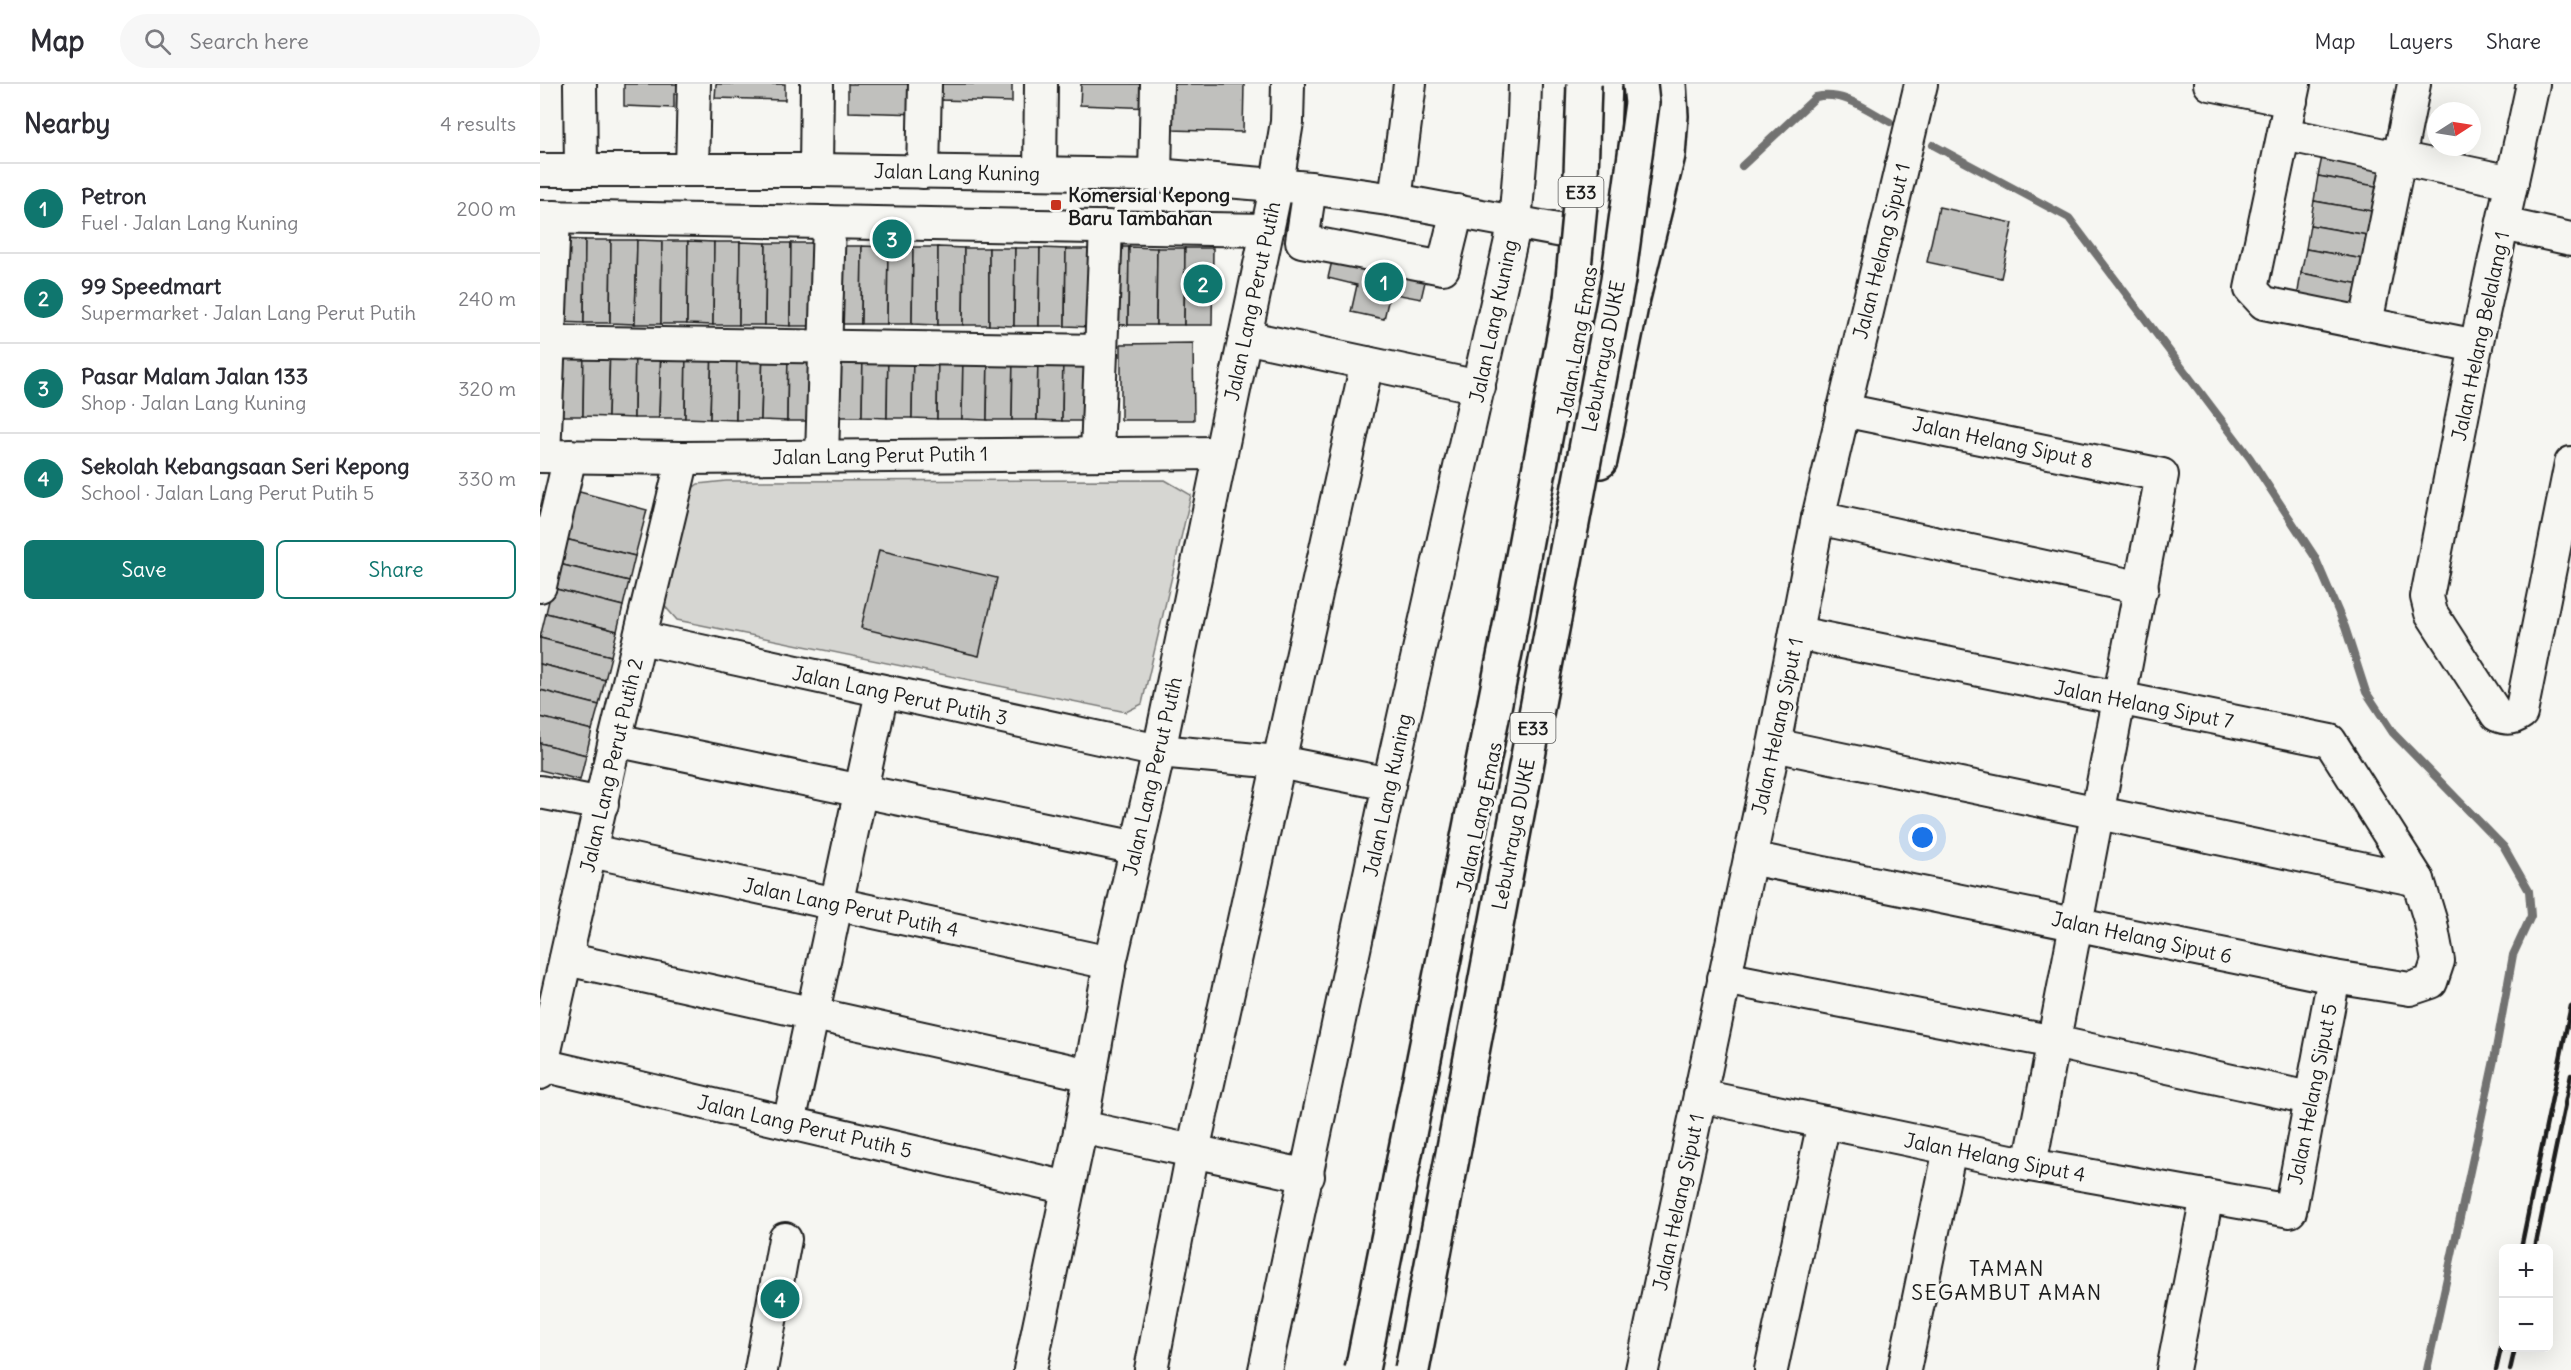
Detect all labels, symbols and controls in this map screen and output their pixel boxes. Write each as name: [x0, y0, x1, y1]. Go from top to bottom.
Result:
search box: [120, 14, 540, 68]
text: Map: [30, 23, 84, 59]
icon: search: [141, 25, 174, 58]
text: Search here: [189, 27, 309, 55]
text: Map: [2315, 28, 2355, 55]
text: Layers: [2388, 28, 2453, 55]
text: Share: [2486, 28, 2541, 55]
north arrow: [2427, 102, 2481, 156]
text: Nearby: [24, 107, 110, 140]
text: 4 results: [440, 111, 516, 136]
street label: Jalan Lang Kuning: [874, 158, 1040, 186]
street label: Jalan Helang Siput 1: [1847, 160, 1915, 342]
road number: E33: [1558, 177, 1604, 207]
text: Petron: [81, 182, 147, 210]
place label: Komersial Kepong Baru Tambahan: [1068, 182, 1230, 230]
text: 1: [40, 196, 47, 221]
text: 200 m: [456, 196, 516, 221]
marker: Komersial Kepong Baru Tambahan: [1049, 198, 1063, 212]
street label: Jalan Lang Perut Putih: [1219, 199, 1285, 403]
text: Fuel · Jalan Lang Kuning: [81, 210, 298, 235]
pin: 3: [872, 216, 912, 262]
street label: Jalan Helang Belalang 1: [2446, 229, 2514, 443]
street label: Jalan Lang Kuning: [1464, 237, 1522, 405]
pin: 1: [1364, 260, 1404, 304]
pin: 2: [1184, 262, 1222, 306]
street label: Jalan Lang Emas: [1551, 264, 1603, 420]
text: 99 Speedmart: [81, 272, 221, 300]
street label: Lebuhraya DUKE: [1576, 278, 1630, 434]
text: 2: [38, 286, 49, 311]
text: 240 m: [458, 286, 516, 311]
text: Supermarket · Jalan Lang Perut Putih: [81, 300, 416, 325]
text: Pasar Malam Jalan 133: [81, 362, 308, 390]
text: 3: [38, 376, 49, 401]
text: 320 m: [458, 376, 516, 401]
text: Shop · Jalan Lang Kuning: [81, 390, 306, 415]
street label: Jalan Helang Siput 8: [1910, 411, 2096, 473]
street label: Jalan Lang Perut Putih 1: [772, 441, 988, 469]
text: Sekolah Kebangsaan Seri Kepong: [81, 452, 410, 480]
text: 4: [38, 466, 49, 491]
text: 330 m: [458, 466, 516, 491]
text: School · Jalan Lang Perut Putih 5: [81, 480, 374, 505]
button: Save: [24, 540, 264, 599]
button: Share: [276, 540, 516, 599]
street label: Jalan Helang Siput 1: [1746, 635, 1808, 817]
street label: Jalan Lang Perut Putih 2: [574, 655, 648, 875]
street label: Jalan Lang Perut Putih 3: [790, 660, 1010, 730]
street label: Jalan Lang Perut Putih: [1117, 674, 1187, 878]
street label: Jalan Helang Siput 7: [2052, 674, 2236, 734]
street label: Jalan Lang Kuning: [1358, 711, 1416, 879]
road number: E33: [1510, 713, 1556, 743]
street label: Jalan Lang Emas: [1451, 740, 1507, 894]
street label: Lebuhraya DUKE: [1486, 756, 1540, 912]
your location: [1908, 823, 1937, 852]
street label: Jalan Lang Perut Putih 4: [741, 872, 961, 942]
street label: Jalan Helang Siput 6: [2049, 906, 2235, 968]
street label: Jalan Helang Siput 5: [2282, 1001, 2342, 1187]
street label: Jalan Lang Perut Putih 5: [695, 1089, 915, 1163]
street label: Jalan Helang Siput 1: [1647, 1111, 1709, 1293]
street label: Jalan Helang Siput 4: [1902, 1127, 2088, 1187]
map controls: [2499, 1244, 2553, 1352]
button: +: [2499, 1244, 2553, 1298]
district label: TAMAN SEGAMBUT AMAN: [1911, 1255, 2103, 1306]
pin: 4: [760, 1276, 800, 1322]
button: −: [2499, 1298, 2553, 1352]

